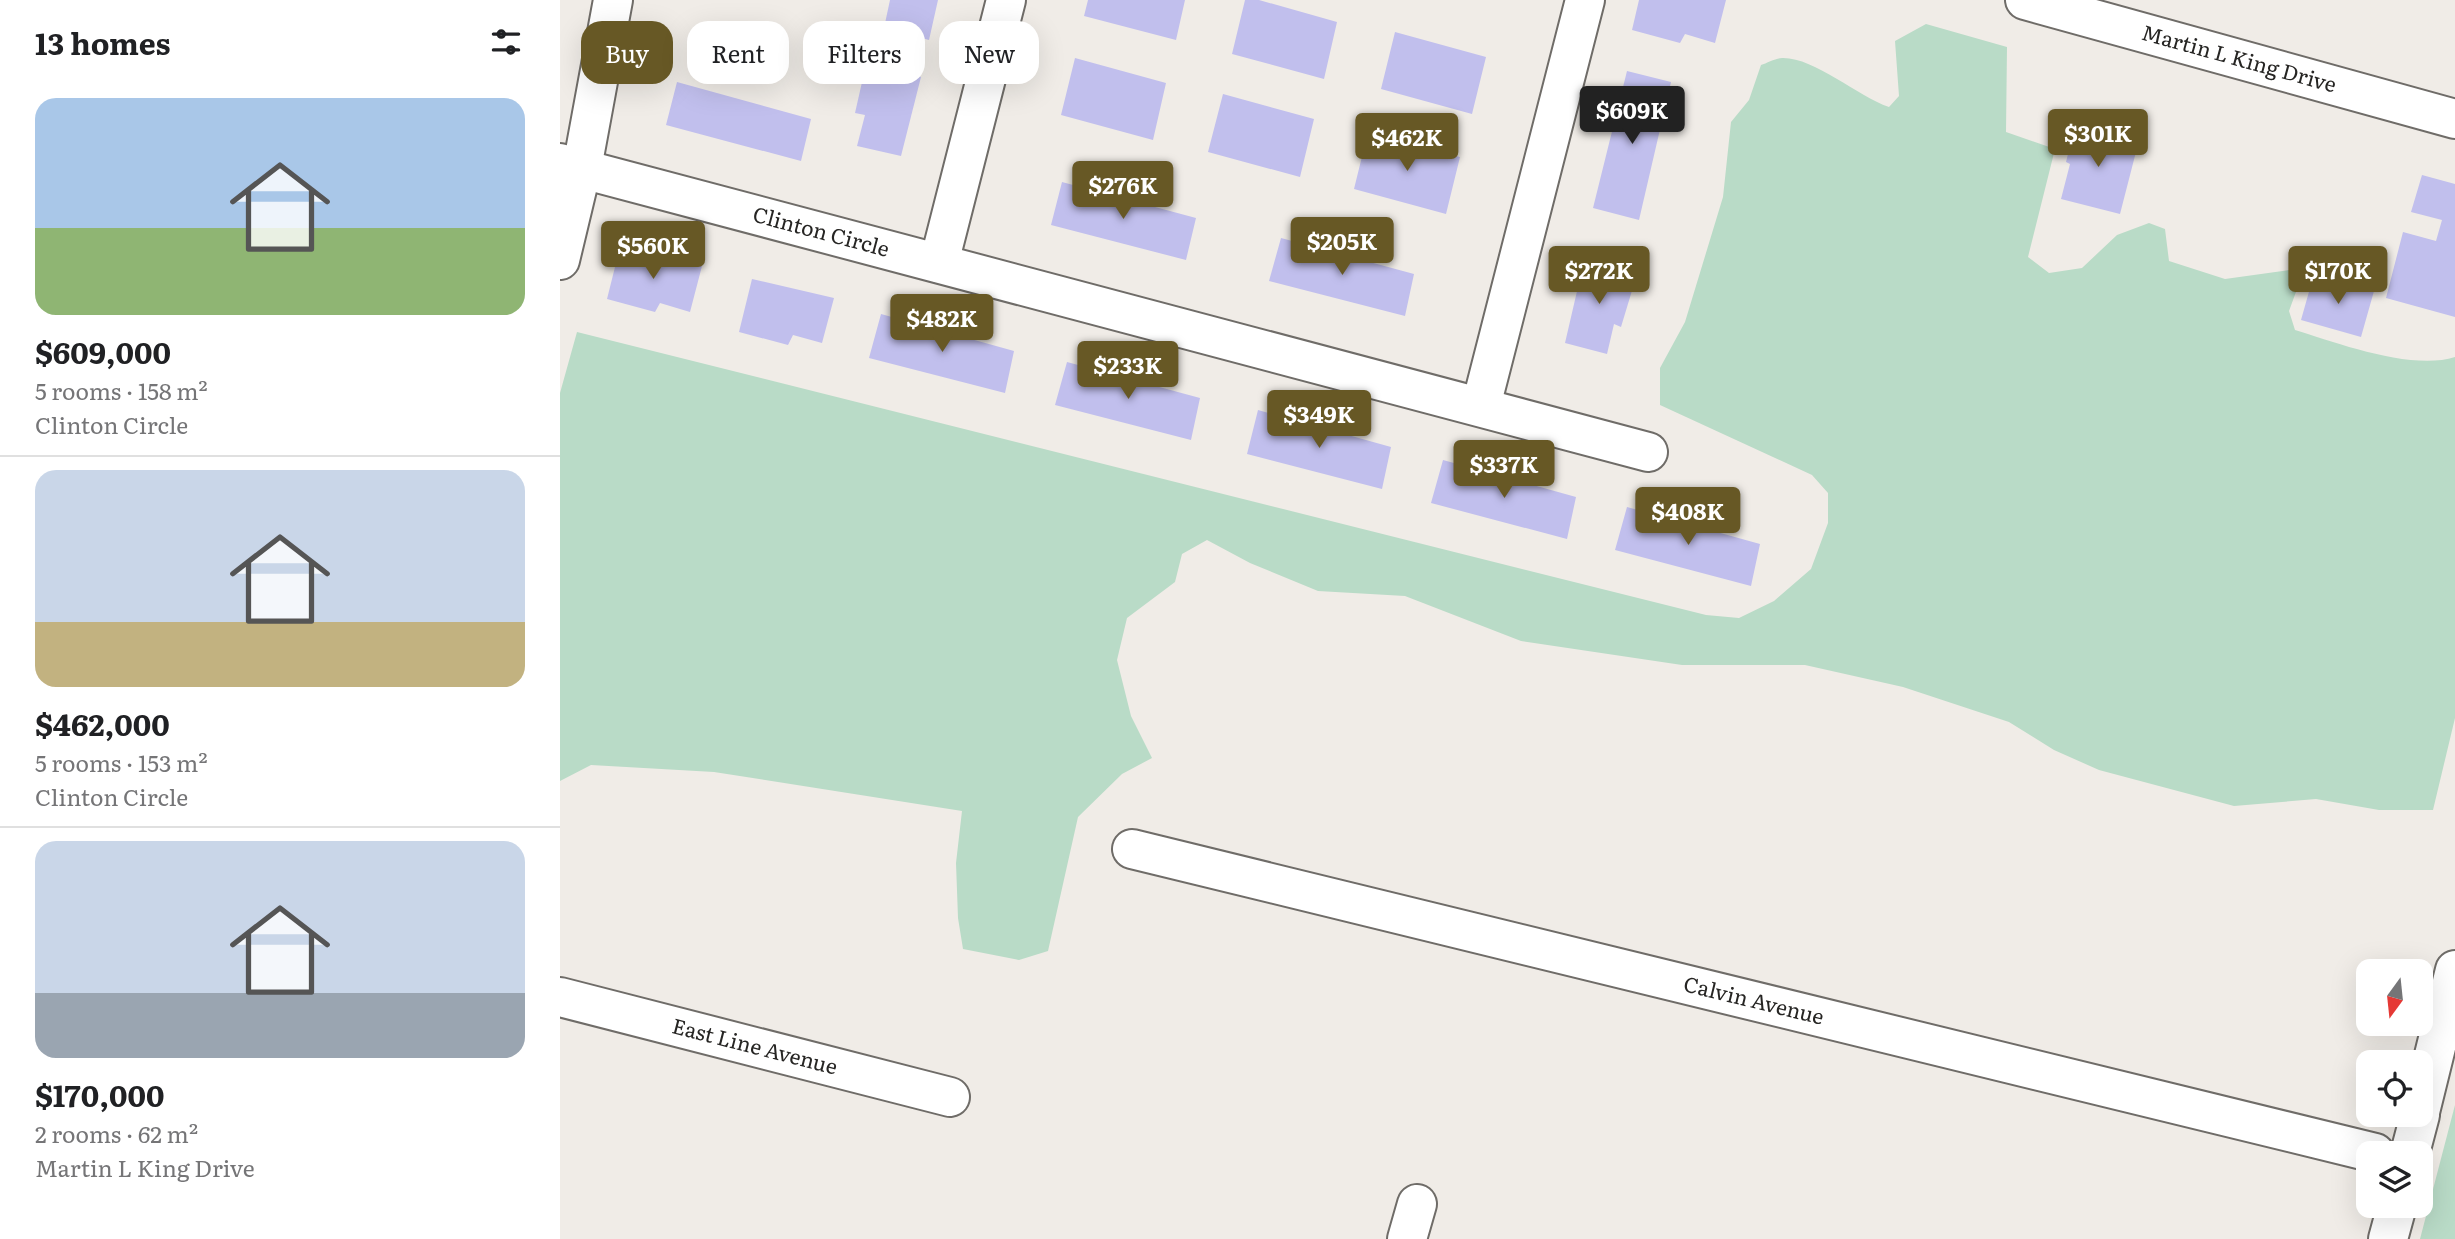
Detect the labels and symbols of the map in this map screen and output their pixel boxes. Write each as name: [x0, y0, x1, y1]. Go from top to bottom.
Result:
street label: Martin L King Drive: [2139, 15, 2341, 99]
pin: $609K: [1583, 86, 1681, 146]
pin: $301K: [2049, 110, 2147, 169]
pin: $462K: [1358, 114, 1456, 173]
pin: $276K: [1074, 162, 1172, 221]
street label: Clinton Circle: [750, 197, 893, 263]
pin: $205K: [1293, 218, 1391, 277]
pin: $560K: [604, 222, 702, 281]
pin: $272K: [1550, 246, 1648, 306]
pin: $170K: [2289, 246, 2387, 306]
pin: $482K: [893, 294, 991, 354]
pin: $233K: [1079, 342, 1177, 401]
pin: $349K: [1270, 391, 1368, 450]
pin: $337K: [1455, 440, 1553, 500]
pin: $408K: [1639, 488, 1737, 547]
north arrow: [2356, 959, 2432, 1036]
street label: Calvin Avenue: [1681, 967, 1828, 1031]
street label: East Line Avenue: [669, 1008, 841, 1081]

